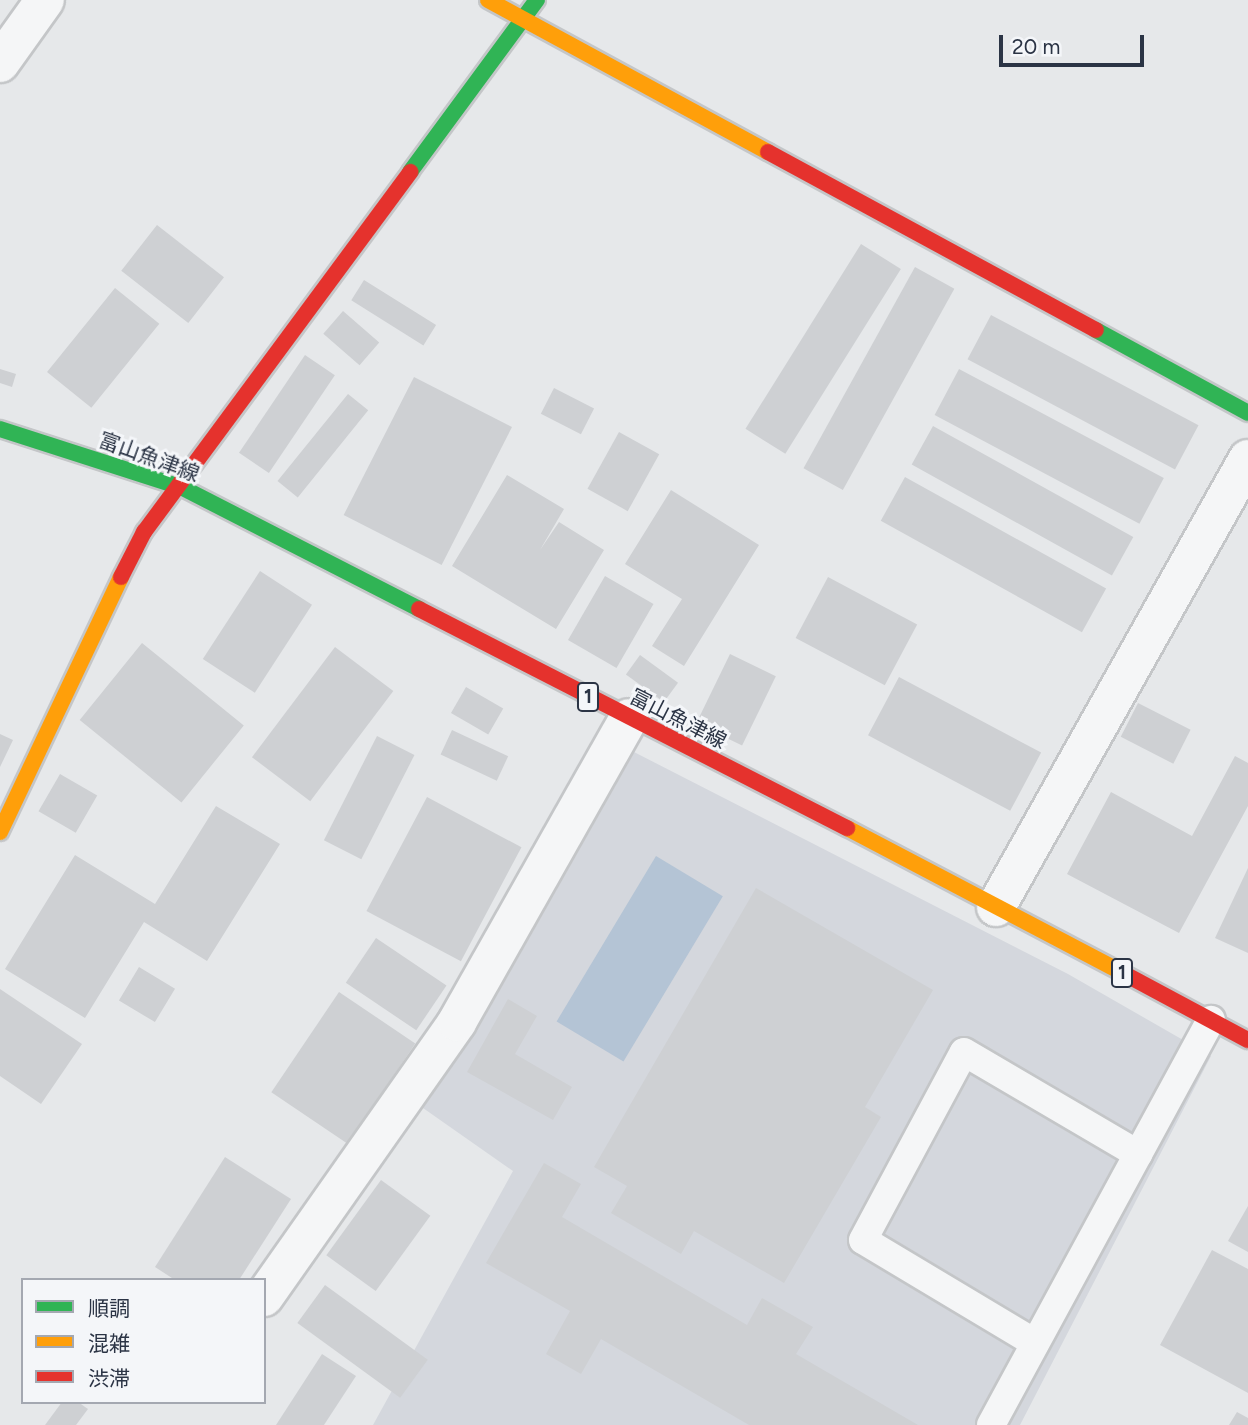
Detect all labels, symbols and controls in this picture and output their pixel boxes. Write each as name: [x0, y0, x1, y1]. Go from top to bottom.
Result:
scale bar: [1003, 21, 1148, 65]
text: 20 m: [1012, 34, 1060, 59]
street label: 富山魚津線: [95, 427, 203, 487]
road number: 1: [576, 682, 600, 712]
street label: 富山魚津線: [626, 684, 730, 754]
road number: 1: [1110, 958, 1134, 988]
legend: [21, 1278, 266, 1404]
text: 順調: [88, 1296, 130, 1321]
text: 混雑: [88, 1331, 130, 1356]
text: 渋滞: [88, 1366, 130, 1391]

